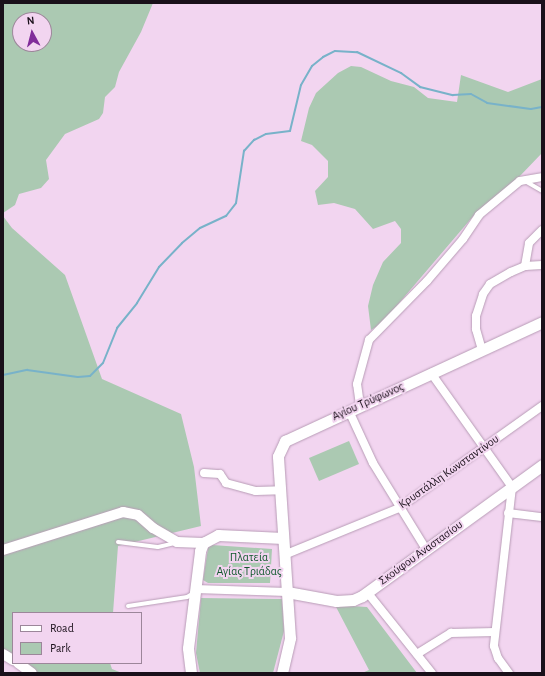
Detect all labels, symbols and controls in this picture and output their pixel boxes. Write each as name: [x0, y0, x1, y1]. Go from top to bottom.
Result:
north arrow: [12, 12, 52, 52]
text: N: [26, 15, 35, 27]
street label: Αγίου Τρύφωνος: [330, 380, 406, 424]
street label: Κρυστάλλη Κωνσταντίνου: [396, 432, 502, 512]
street label: Σκούφου Αναστασίου: [376, 518, 466, 588]
park label: Πλατεία Αγίας Τριάδας: [216, 551, 282, 579]
legend: [12, 612, 142, 664]
text: Road: [50, 622, 74, 634]
text: Park: [50, 642, 71, 654]

